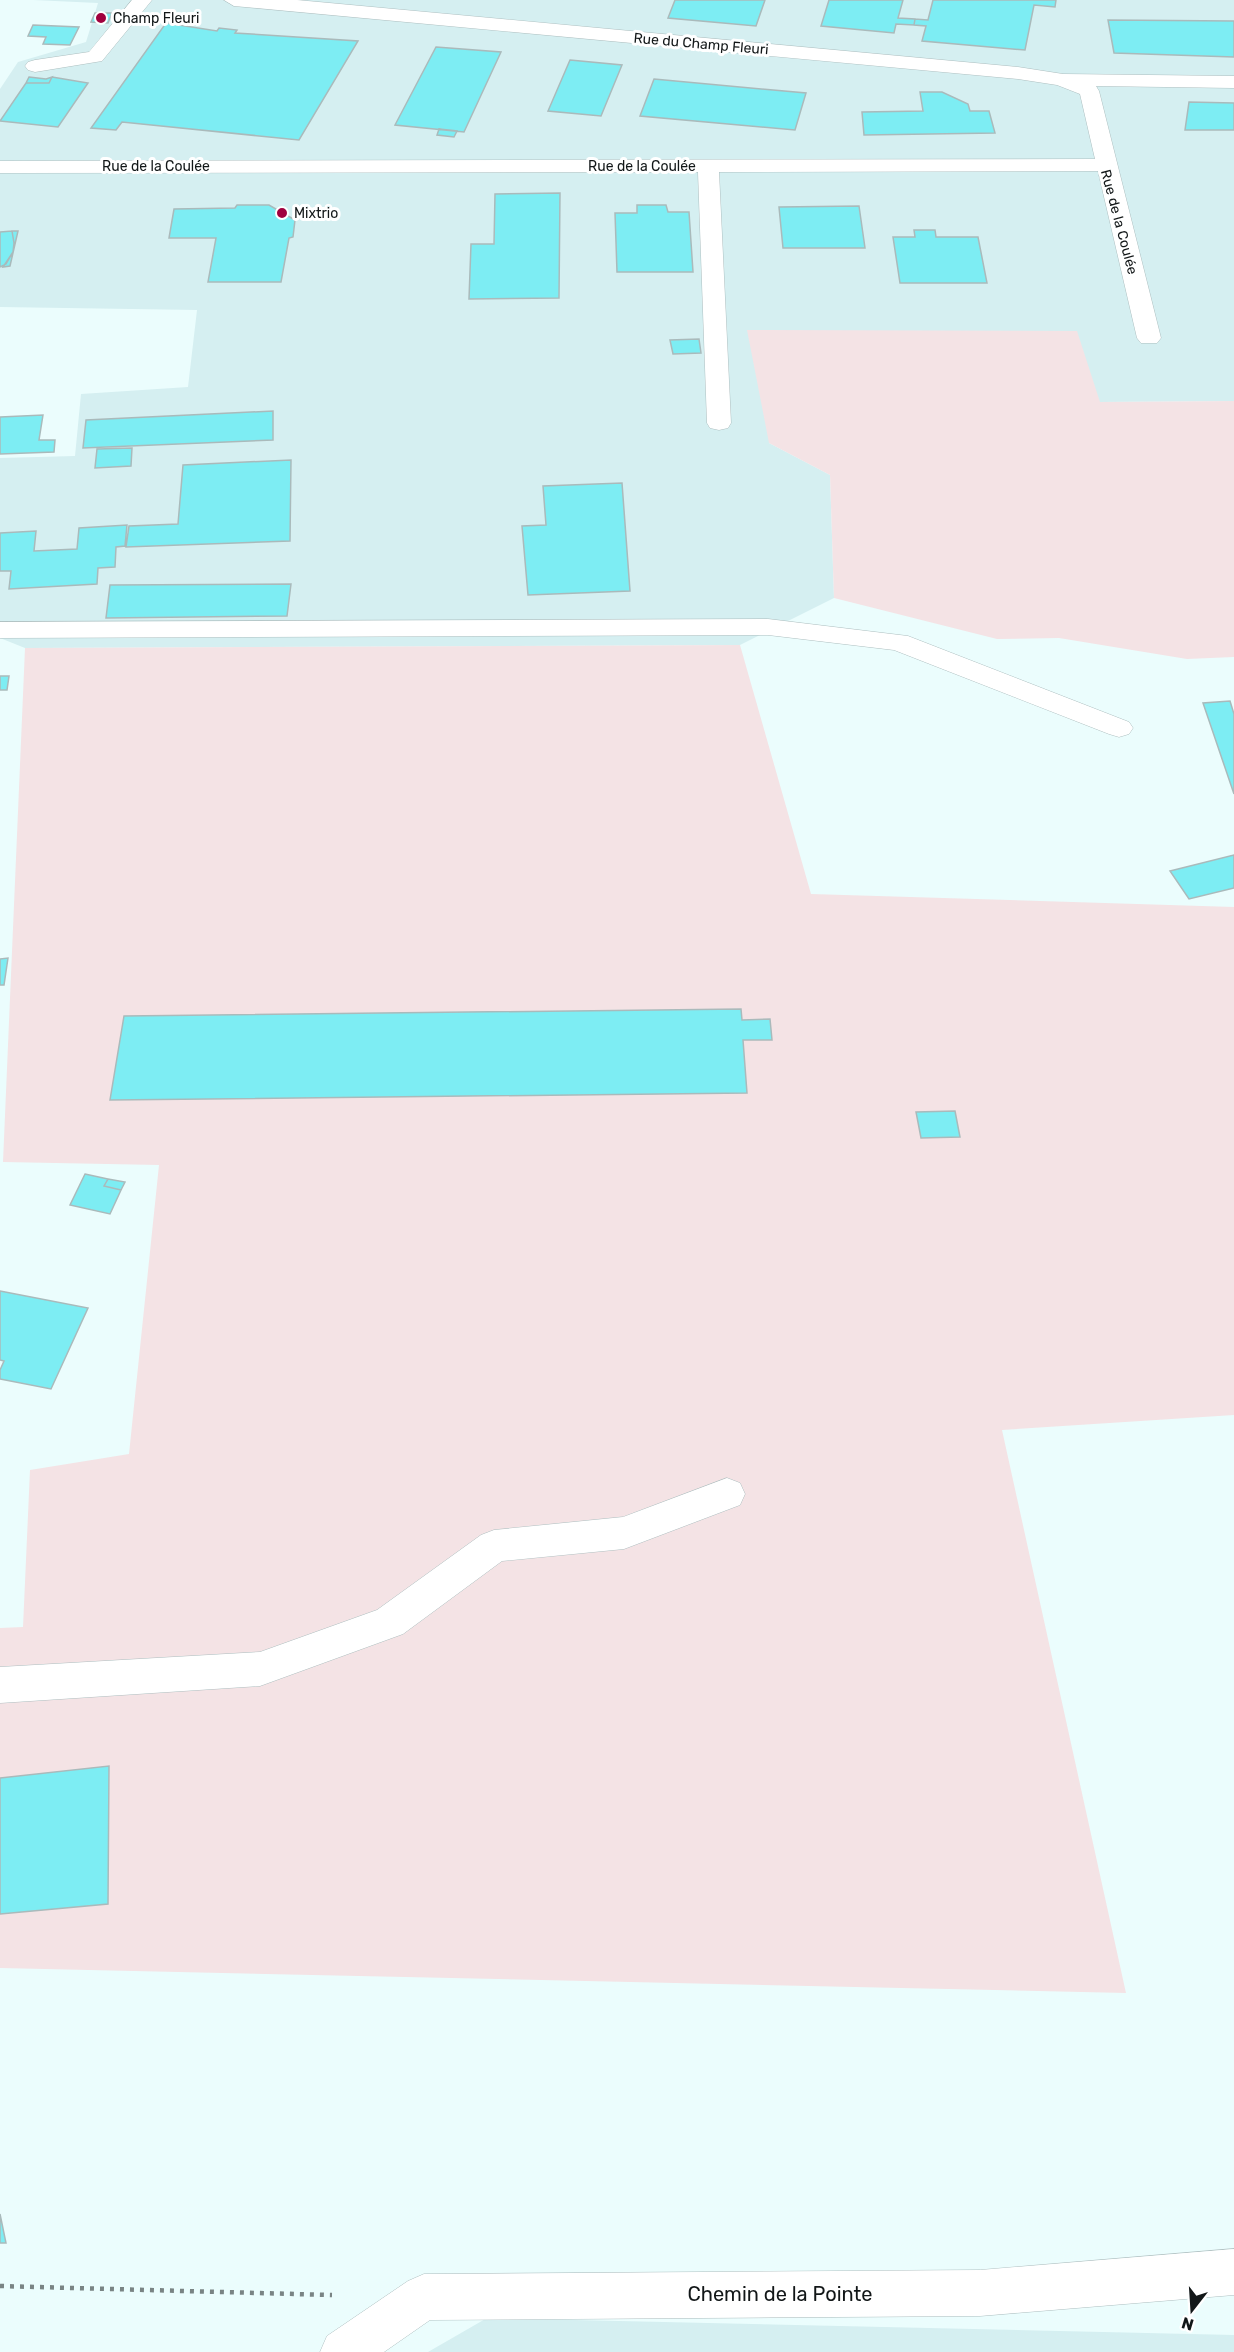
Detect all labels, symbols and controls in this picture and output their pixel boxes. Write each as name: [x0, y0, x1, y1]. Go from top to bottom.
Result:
place label: Champ Fleuri: [113, 10, 199, 27]
marker: Champ Fleuri: [94, 11, 108, 25]
street label: Rue du Champ Fleuri: [633, 30, 769, 58]
street label: Rue de la Coulée: [102, 158, 210, 175]
street label: Rue de la Coulée: [588, 158, 696, 175]
street label: Rue de la Coulée: [1097, 168, 1141, 276]
place label: Mixtrio: [294, 205, 338, 222]
marker: Mixtrio: [275, 206, 289, 220]
north arrow: [1162, 2280, 1222, 2340]
street label: Chemin de la Pointe: [687, 2282, 873, 2306]
text: N: [1179, 2313, 1196, 2335]

